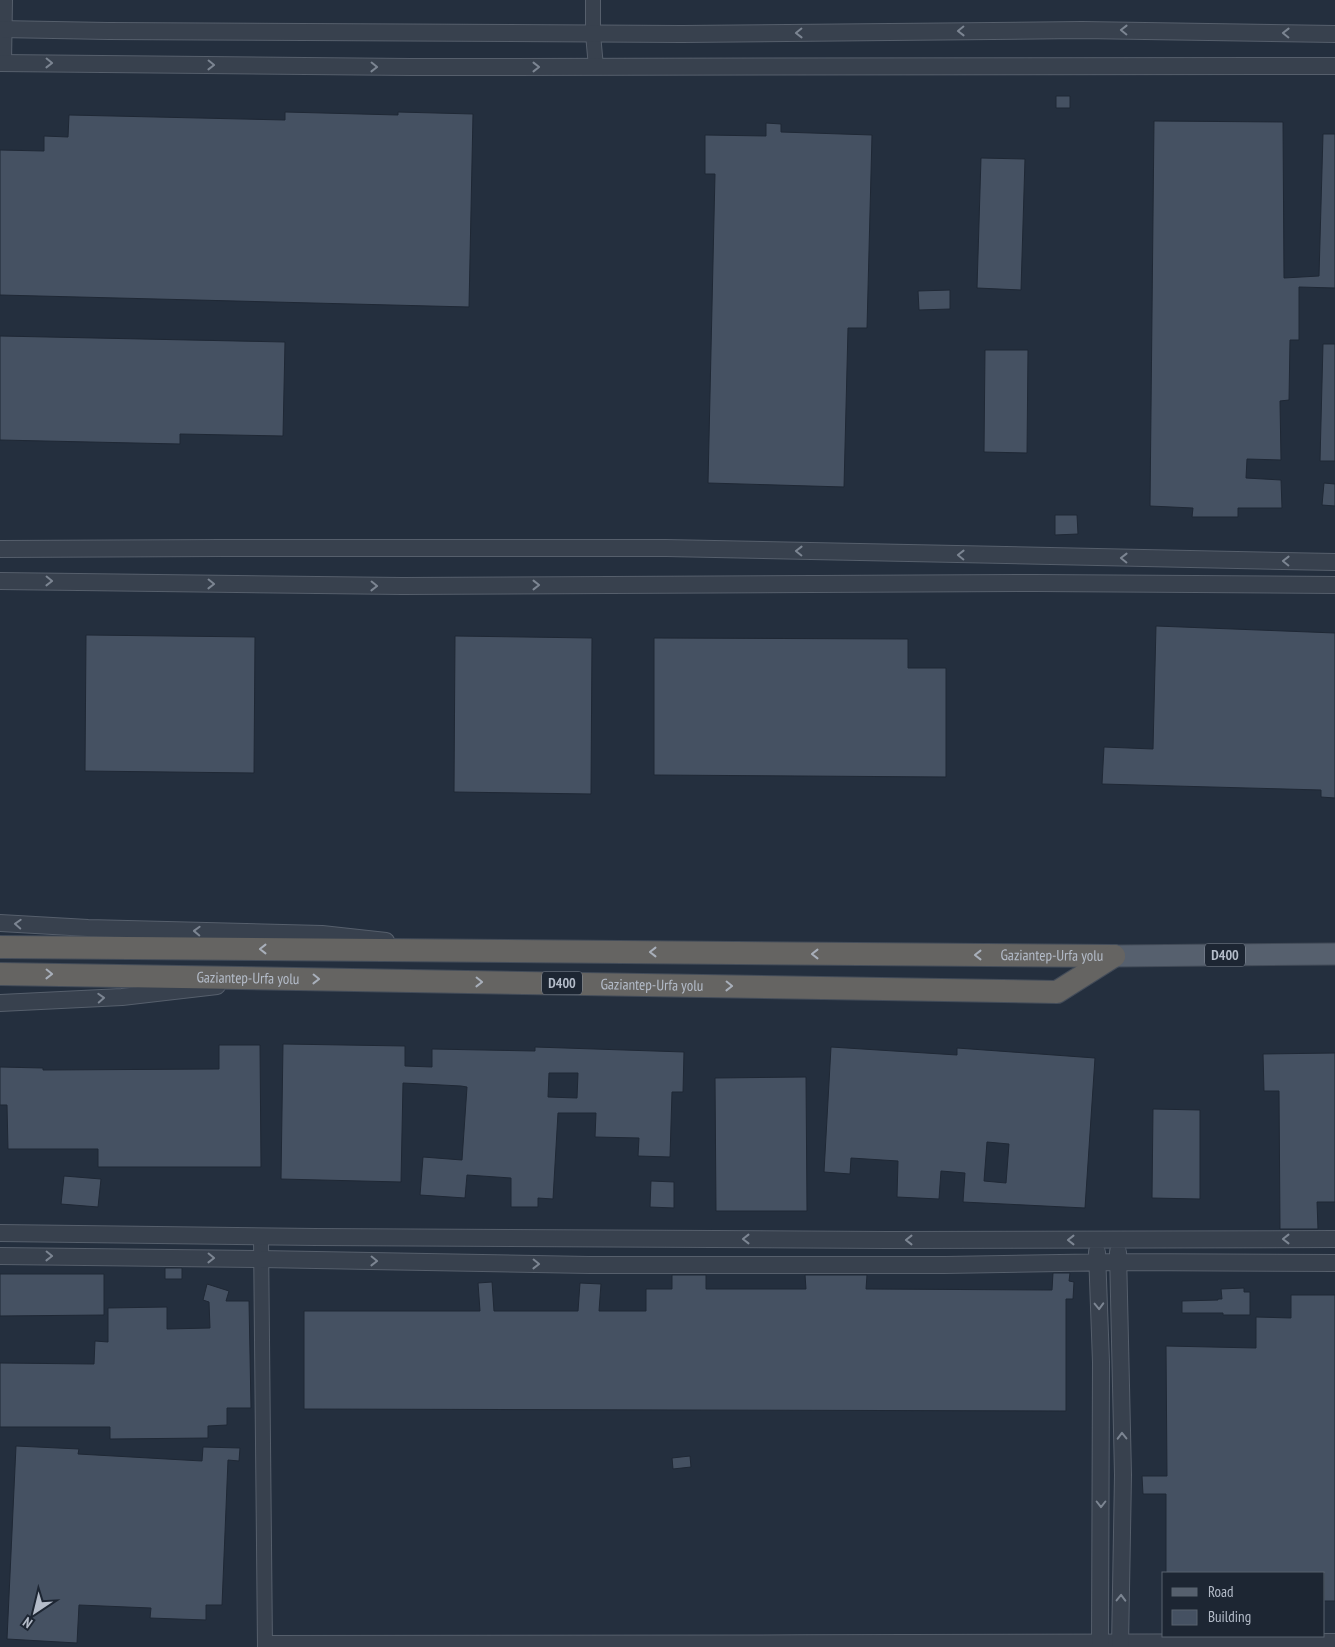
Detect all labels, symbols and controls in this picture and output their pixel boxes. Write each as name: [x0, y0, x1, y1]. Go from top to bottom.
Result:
one-way arrow: [1120, 25, 1128, 35]
one-way arrow: [957, 26, 965, 36]
one-way arrow: [795, 28, 802, 38]
one-way arrow: [1282, 28, 1290, 39]
one-way arrow: [45, 58, 53, 68]
one-way arrow: [208, 60, 215, 70]
one-way arrow: [370, 62, 378, 72]
one-way arrow: [532, 62, 540, 72]
one-way arrow: [795, 546, 803, 557]
one-way arrow: [957, 550, 965, 560]
one-way arrow: [1120, 553, 1128, 564]
one-way arrow: [1282, 556, 1290, 566]
one-way arrow: [45, 576, 53, 586]
one-way arrow: [207, 578, 215, 589]
one-way arrow: [532, 580, 540, 590]
one-way arrow: [370, 581, 378, 591]
one-way arrow: [13, 918, 21, 929]
one-way arrow: [193, 925, 201, 936]
one-way arrow: [259, 944, 266, 954]
road number: D400: [1205, 944, 1245, 966]
street label: Gaziantep-Urfa yolu: [1000, 945, 1103, 965]
one-way arrow: [649, 947, 656, 957]
one-way arrow: [811, 949, 819, 959]
one-way arrow: [974, 950, 982, 960]
street label: Gaziantep-Urfa yolu: [196, 967, 300, 988]
one-way arrow: [45, 969, 53, 980]
road number: D400: [542, 971, 582, 994]
one-way arrow: [312, 974, 320, 984]
street label: Gaziantep-Urfa yolu: [600, 974, 704, 995]
one-way arrow: [475, 977, 483, 987]
one-way arrow: [725, 981, 733, 991]
one-way arrow: [97, 992, 105, 1003]
one-way arrow: [742, 1234, 750, 1244]
one-way arrow: [1282, 1234, 1290, 1244]
one-way arrow: [905, 1235, 912, 1245]
one-way arrow: [1067, 1235, 1075, 1245]
one-way arrow: [45, 1251, 53, 1261]
one-way arrow: [208, 1253, 215, 1263]
one-way arrow: [370, 1256, 378, 1266]
one-way arrow: [532, 1259, 540, 1269]
one-way arrow: [1094, 1303, 1104, 1311]
one-way arrow: [1117, 1432, 1127, 1440]
one-way arrow: [1096, 1500, 1106, 1508]
legend: [1162, 1572, 1325, 1637]
text: Road: [1208, 1582, 1234, 1601]
north arrow: [10, 1587, 60, 1637]
one-way arrow: [1116, 1594, 1126, 1602]
text: Building: [1208, 1607, 1251, 1626]
text: N: [19, 1613, 36, 1632]

